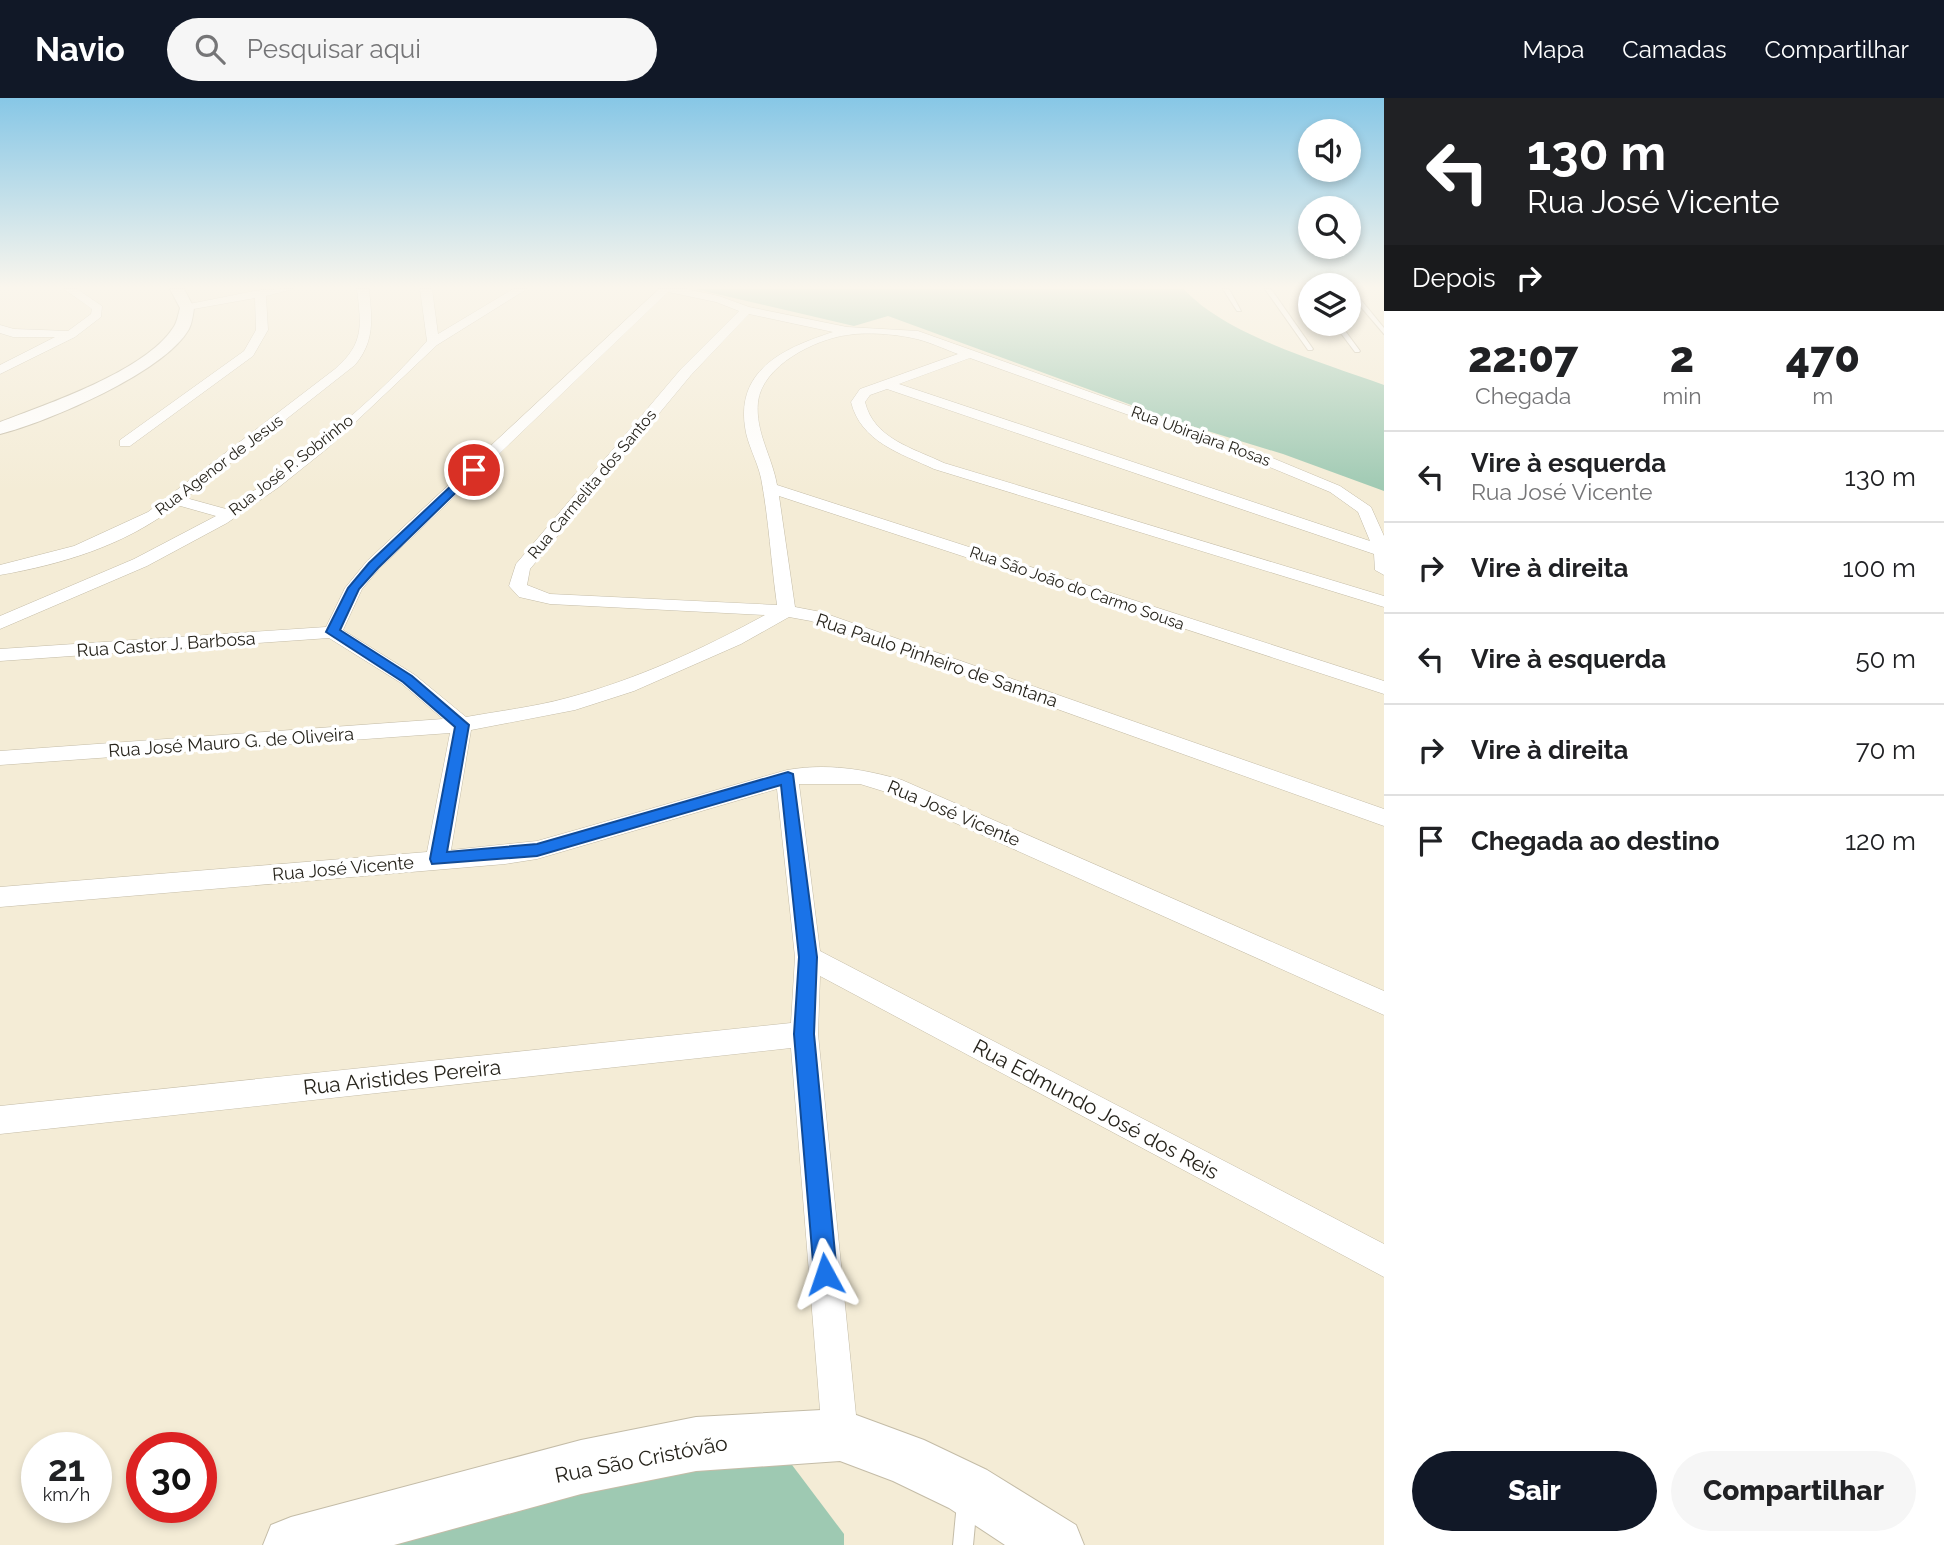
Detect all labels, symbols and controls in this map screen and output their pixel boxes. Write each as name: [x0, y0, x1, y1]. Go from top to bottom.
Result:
search box: [167, 18, 657, 81]
text: Navio: [35, 30, 125, 69]
icon: search: [191, 30, 229, 68]
text: Pesquisar aqui: [247, 34, 421, 64]
text: Mapa: [1522, 35, 1584, 64]
text: Camadas: [1622, 35, 1727, 64]
text: Compartilhar: [1765, 35, 1909, 64]
map controls: [1298, 119, 1361, 336]
button: sound: [1298, 119, 1361, 182]
text: 130 m: [1527, 124, 1666, 181]
icon: left: [1412, 126, 1503, 217]
text: Rua José Vicente: [1527, 183, 1779, 220]
button: search: [1298, 196, 1361, 259]
icon: right: [1510, 259, 1548, 297]
text: Depois: [1412, 263, 1496, 293]
button: layers: [1298, 273, 1361, 336]
text: 22:07: [1468, 333, 1578, 382]
text: 2: [1670, 333, 1694, 382]
text: 470: [1786, 333, 1860, 382]
text: Chegada: [1475, 382, 1571, 409]
text: min: [1662, 382, 1702, 409]
text: m: [1812, 382, 1833, 409]
street label: Rua Ubirajara Rosas: [1129, 402, 1274, 470]
street label: Rua Carmelita dos Santos: [524, 405, 660, 563]
street label: Rua Agenor de Jesus: [151, 411, 287, 519]
street label: Rua José P. Sobrinho: [225, 411, 357, 519]
pin: [444, 440, 504, 500]
text: Vire à esquerda: [1471, 448, 1666, 478]
icon: arrive: [455, 451, 493, 489]
icon: left: [1412, 458, 1450, 496]
text: 130 m: [1845, 462, 1916, 492]
text: Rua José Vicente: [1471, 478, 1652, 505]
street label: Rua São João do Carmo Sousa: [967, 542, 1187, 634]
icon: right: [1412, 549, 1450, 587]
text: Vire à direita: [1471, 553, 1628, 583]
text: 100 m: [1843, 553, 1916, 583]
street label: Rua Paulo Pinheiro de Santana: [813, 609, 1061, 711]
street label: Rua Castor J. Barbosa: [76, 627, 256, 661]
icon: left: [1412, 640, 1450, 678]
text: Vire à esquerda: [1471, 644, 1666, 674]
text: 50 m: [1855, 644, 1916, 674]
street label: Rua José Mauro G. de Oliveira: [107, 723, 355, 761]
icon: right: [1412, 731, 1450, 769]
text: Vire à direita: [1471, 735, 1628, 765]
text: 70 m: [1856, 735, 1916, 765]
street label: Rua José Vicente: [885, 776, 1024, 851]
icon: arrive: [1412, 822, 1450, 860]
text: Chegada ao destino: [1471, 826, 1720, 856]
text: 120 m: [1845, 826, 1916, 856]
street label: Rua José Vicente: [271, 851, 415, 885]
street label: Rua Edmundo José dos Reis: [969, 1034, 1223, 1184]
street label: Rua Aristides Pereira: [302, 1054, 502, 1100]
position arrow: [788, 1237, 862, 1311]
street label: Rua São Cristóvão: [553, 1430, 729, 1488]
speed limit sign: 30: [126, 1432, 217, 1523]
text: 21: [48, 1448, 85, 1489]
button: Sair: [1412, 1451, 1657, 1531]
button: Compartilhar: [1671, 1451, 1916, 1531]
text: km/h: [43, 1484, 90, 1505]

